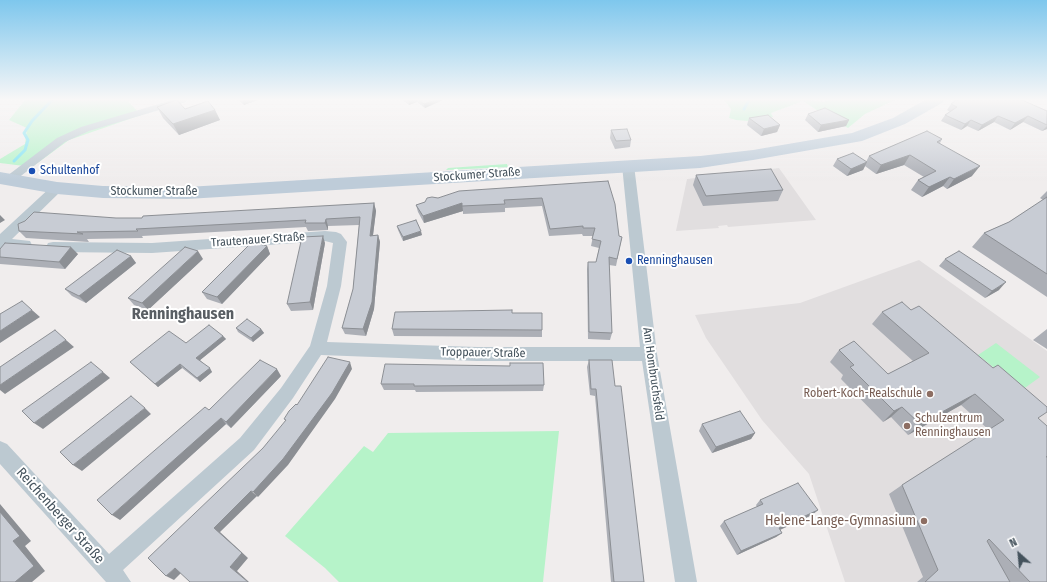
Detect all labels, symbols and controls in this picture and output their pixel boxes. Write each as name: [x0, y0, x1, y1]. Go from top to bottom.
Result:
place label: Schultenhof: [40, 164, 99, 178]
street label: Stockumer Straße: [433, 165, 521, 185]
marker: Schultenhof: [27, 166, 37, 176]
street label: Stockumer Straße: [110, 185, 198, 199]
street label: Trautenauer Straße: [211, 230, 305, 250]
place label: Renninghausen: [637, 254, 713, 268]
marker: Renninghausen: [624, 256, 634, 266]
district label: Renninghausen: [132, 305, 234, 325]
street label: Am Hombruchsfeld: [639, 327, 667, 421]
street label: Troppauer Straße: [440, 345, 526, 361]
place label: Robert-Koch-Realschule: [804, 387, 922, 401]
marker: Robert-Koch-Realschule: [925, 389, 935, 399]
place label: Schulzentrum Renninghausen: [915, 412, 991, 440]
marker: Schulzentrum Renninghausen: [902, 421, 912, 431]
street label: Reichenberger Straße: [13, 465, 107, 567]
place label: Helene-Lange-Gymnasium: [765, 513, 916, 529]
marker: Helene-Lange-Gymnasium: [919, 516, 929, 526]
north arrow: [999, 534, 1039, 574]
text: N: [1007, 536, 1019, 550]

